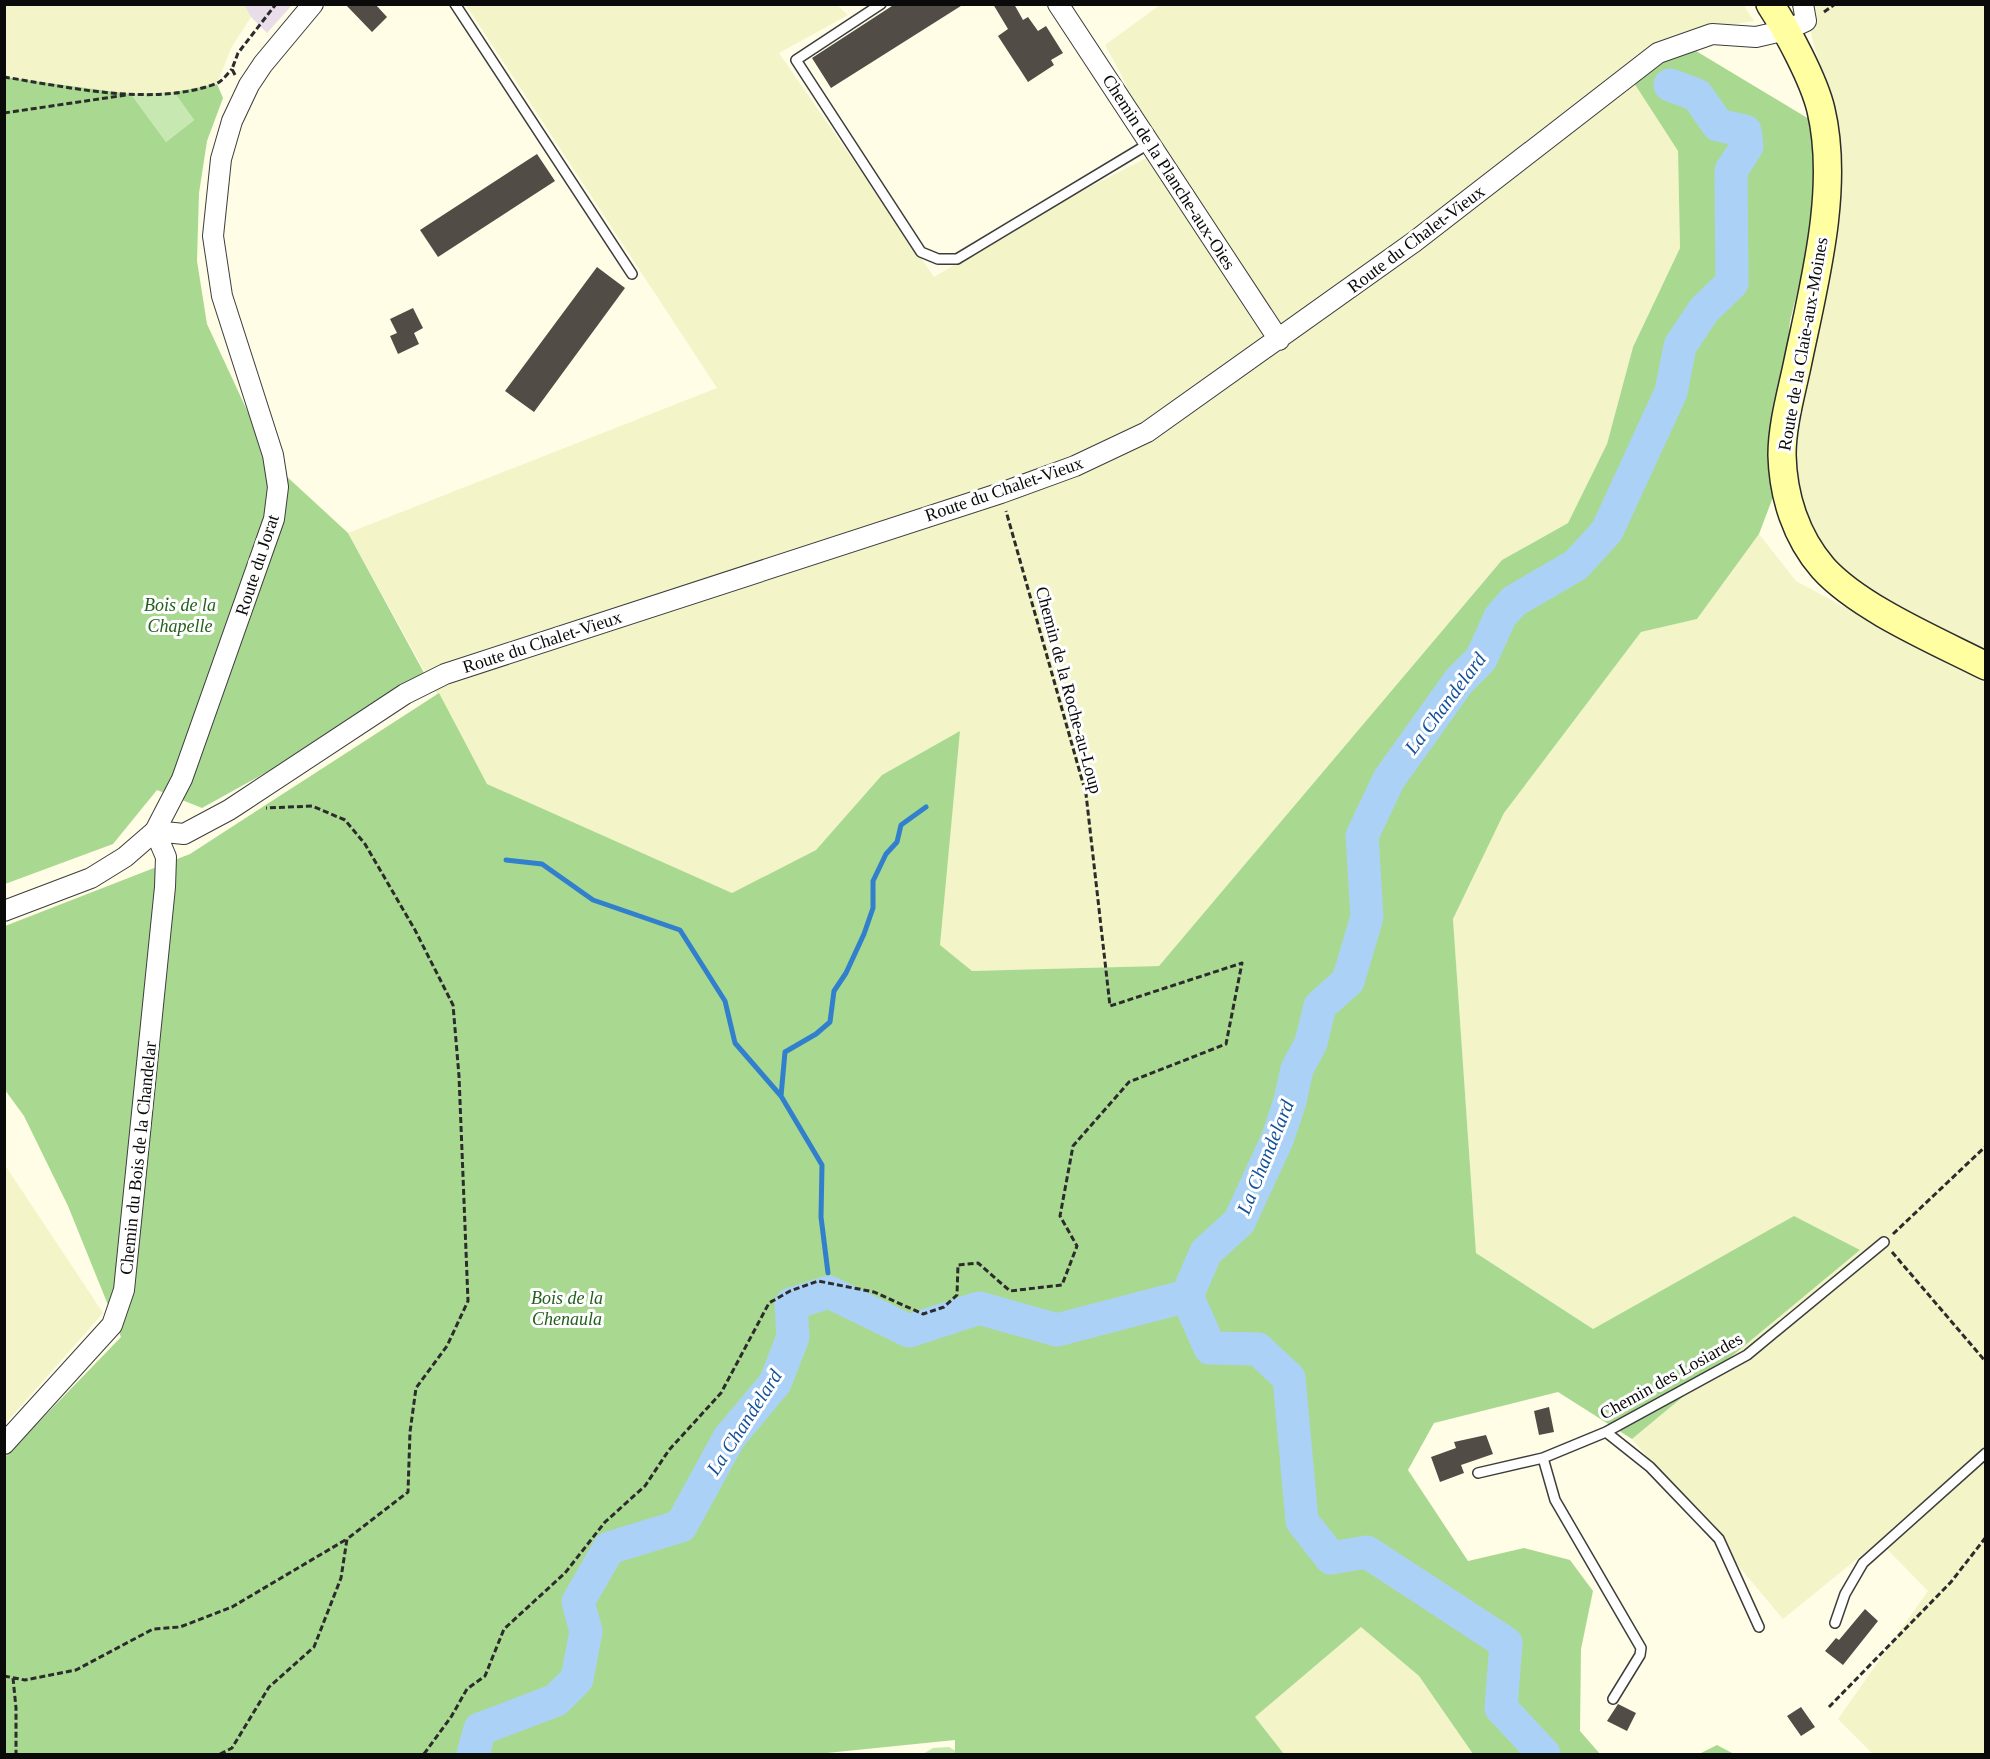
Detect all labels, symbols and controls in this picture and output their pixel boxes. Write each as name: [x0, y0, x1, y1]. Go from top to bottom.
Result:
street label: Chemin de la Planche-aux-Oies: [1098, 71, 1240, 273]
street label: Route du Chalet-Vieux: [1344, 181, 1488, 297]
street label: Route de la Claie-aux-Moines: [1774, 236, 1832, 452]
street label: Route du Chalet-Vieux: [922, 453, 1086, 525]
street label: Route du Jorat: [231, 512, 283, 618]
street label: Chemin de la Roche-au-Loup: [1032, 584, 1106, 796]
park label: Bois de la Chapelle: [144, 595, 216, 636]
street label: Route du Chalet-Vieux: [460, 607, 624, 677]
water label: La Chandelard: [1399, 647, 1491, 759]
street label: Chemin du Bois de la Chandelar: [116, 1040, 160, 1276]
water label: La Chandelard: [1232, 1096, 1298, 1218]
park label: Bois de la Chenaula: [531, 1288, 603, 1329]
street label: Chemin des Losiardes: [1596, 1328, 1746, 1424]
water label: La Chandelard: [701, 1364, 787, 1480]

